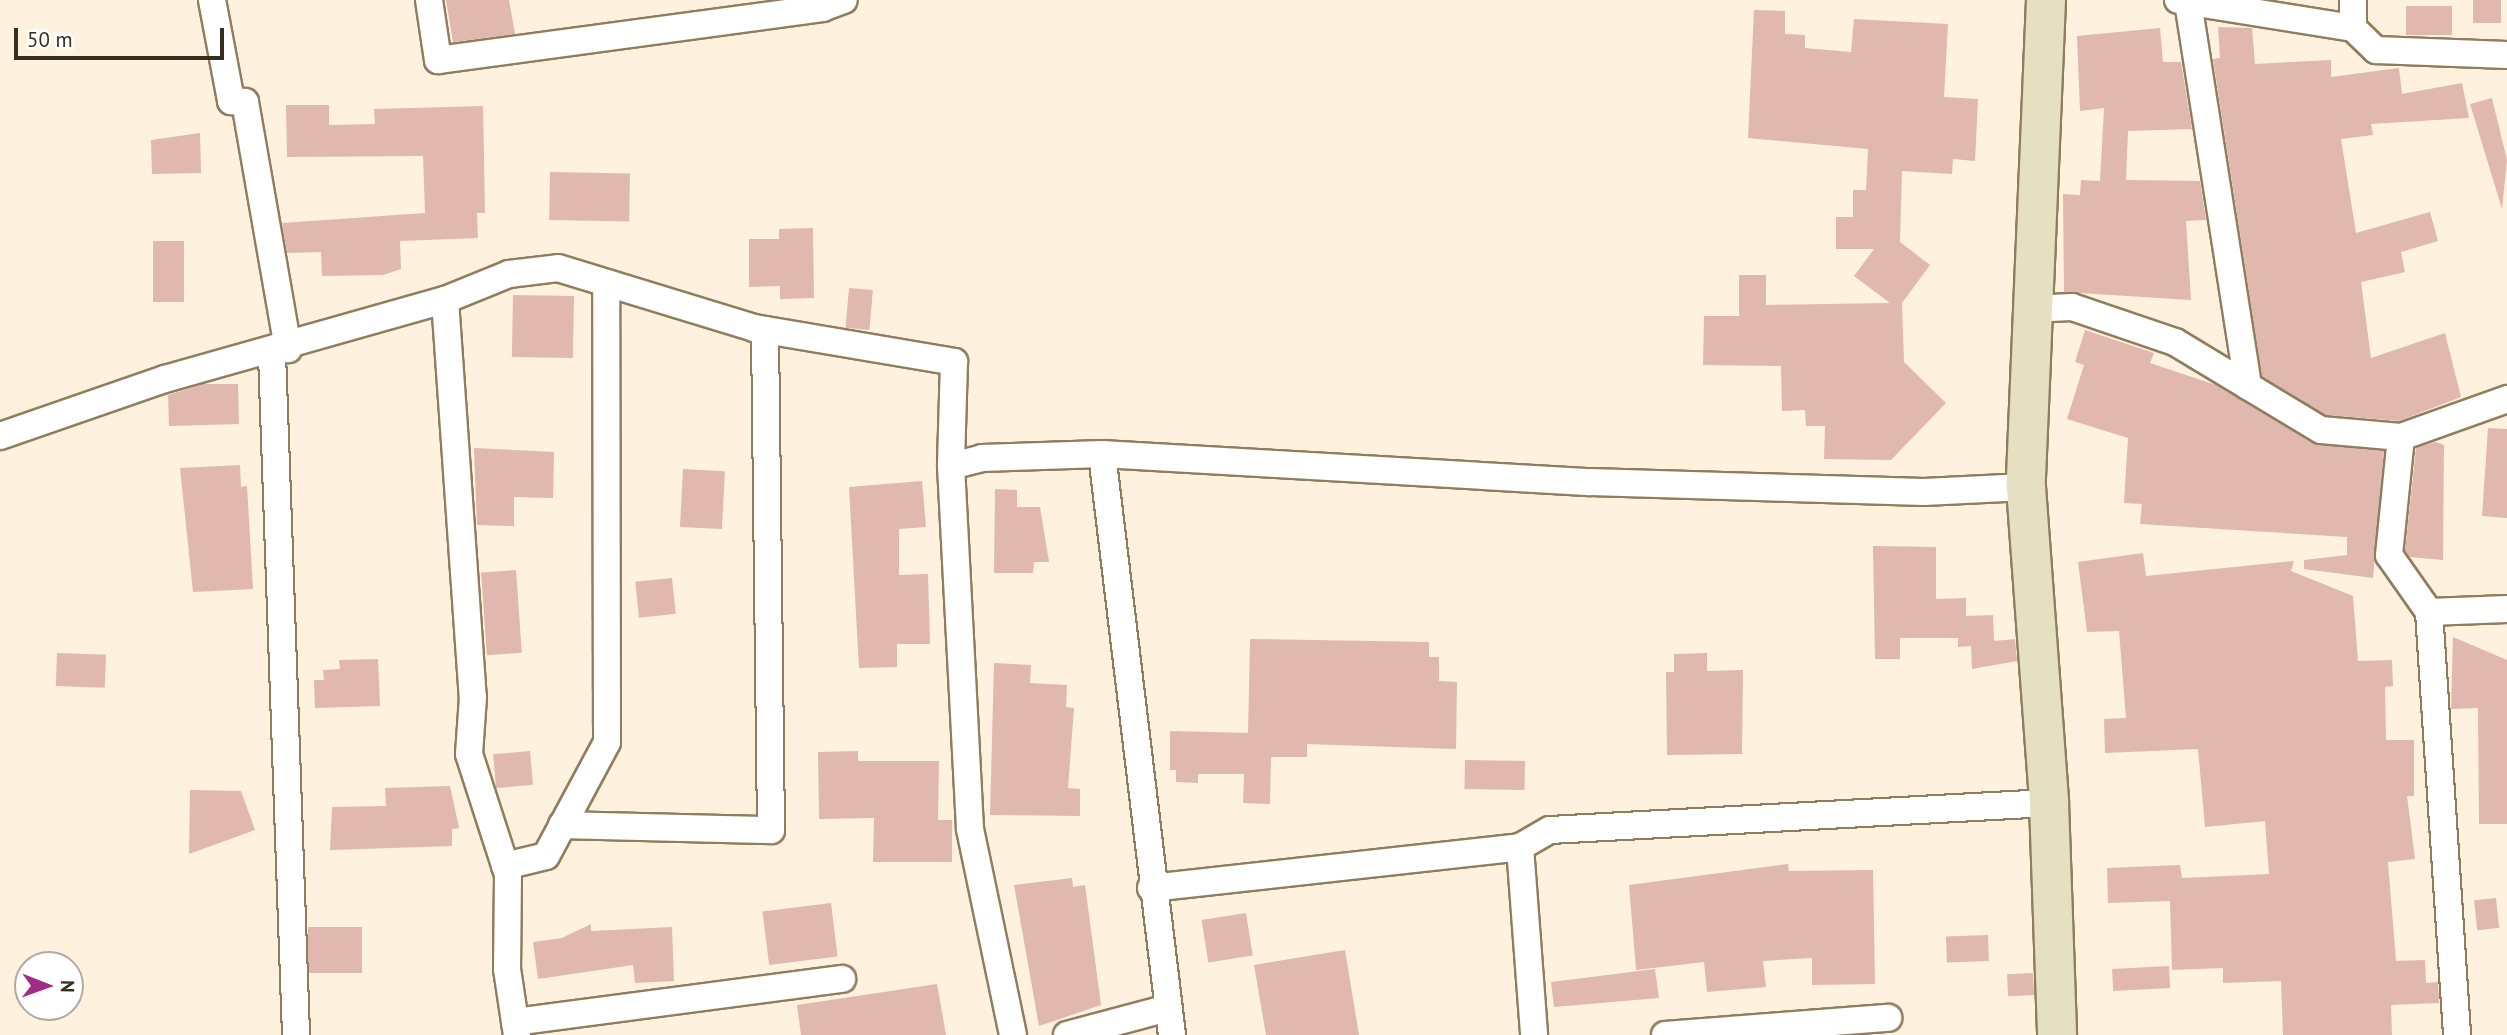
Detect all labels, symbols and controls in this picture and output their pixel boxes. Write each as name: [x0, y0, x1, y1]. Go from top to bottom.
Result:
scale bar: [18, 14, 228, 58]
text: 50 m: [27, 26, 73, 53]
north arrow: [14, 951, 84, 1021]
text: N: [56, 980, 80, 993]

